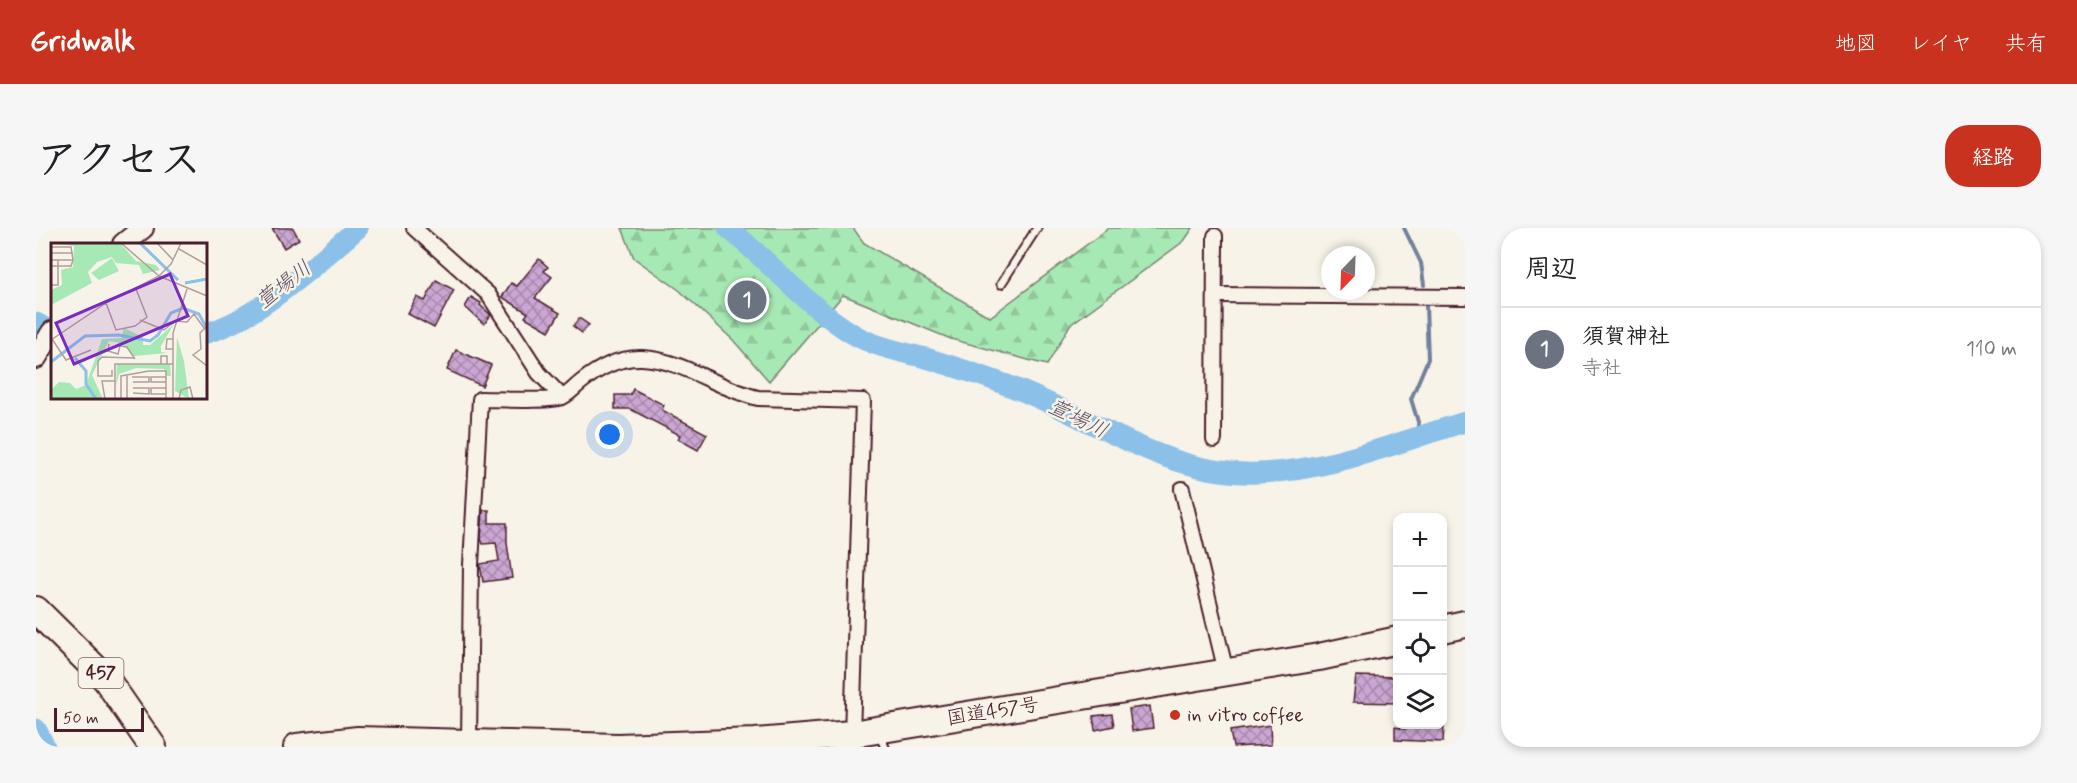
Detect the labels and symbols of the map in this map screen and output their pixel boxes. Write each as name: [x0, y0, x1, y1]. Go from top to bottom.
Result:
inset map: [51, 243, 207, 399]
north arrow: [1321, 246, 1375, 300]
water label: 萱場川: [251, 255, 317, 315]
pin: 1: [728, 278, 766, 322]
water label: 萱場川: [1044, 393, 1112, 445]
your location: [595, 420, 624, 449]
road number: 457: [78, 658, 124, 688]
street label: 国道457号: [945, 691, 1041, 733]
place label: in vitro coffee: [1187, 702, 1304, 729]
scale bar: [54, 705, 144, 732]
marker: in vitro coffee: [1168, 708, 1182, 722]

